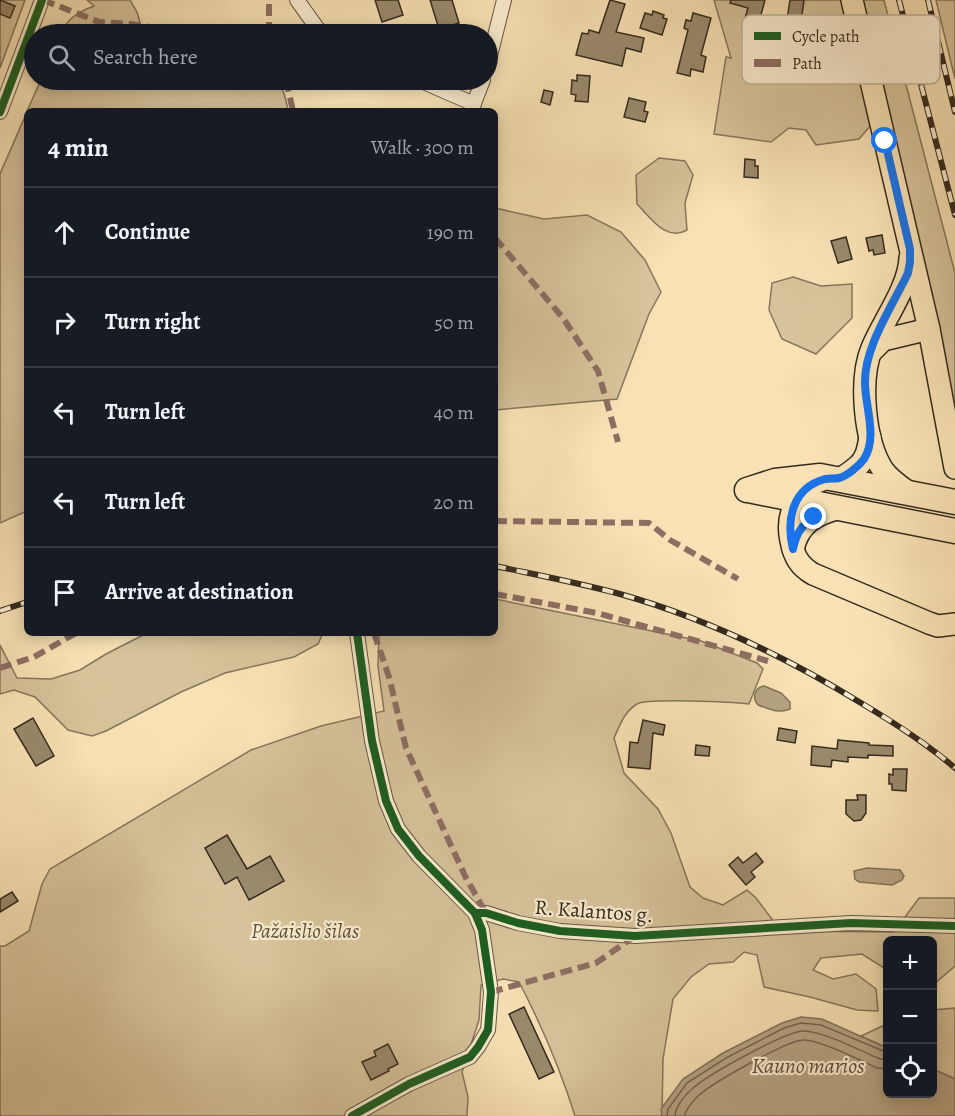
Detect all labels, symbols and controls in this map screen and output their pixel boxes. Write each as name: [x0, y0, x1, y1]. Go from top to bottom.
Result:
legend: [742, 15, 940, 84]
search box: [24, 24, 498, 90]
text: Cycle path: [792, 26, 860, 48]
icon: search: [45, 41, 78, 74]
text: Search here: [93, 42, 198, 72]
text: Path: [792, 53, 822, 75]
route start: [871, 127, 897, 153]
text: 4 min: [48, 130, 109, 165]
text: Walk · 300 m: [371, 134, 474, 161]
icon: ahead: [48, 216, 81, 249]
text: Continue: [105, 217, 190, 247]
text: 190 m: [427, 219, 474, 246]
icon: right: [48, 306, 81, 339]
text: Turn right: [105, 307, 201, 337]
text: 50 m: [434, 309, 474, 336]
icon: left: [48, 396, 81, 429]
text: Turn left: [105, 397, 185, 427]
text: 40 m: [434, 399, 474, 426]
icon: left: [48, 486, 81, 519]
text: Turn left: [105, 487, 185, 517]
text: 20 m: [433, 489, 474, 516]
route end: [800, 503, 826, 529]
icon: arrive: [48, 576, 81, 609]
text: Arrive at destination: [105, 577, 294, 607]
street label: R. Kalantos g.: [534, 893, 654, 929]
park label: Pažaislio šilas: [251, 917, 359, 945]
map controls: [883, 936, 937, 1098]
button: +: [883, 936, 937, 990]
button: −: [883, 990, 937, 1044]
button: locate: [883, 1044, 937, 1098]
water label: Kauno marios: [751, 1051, 865, 1081]

